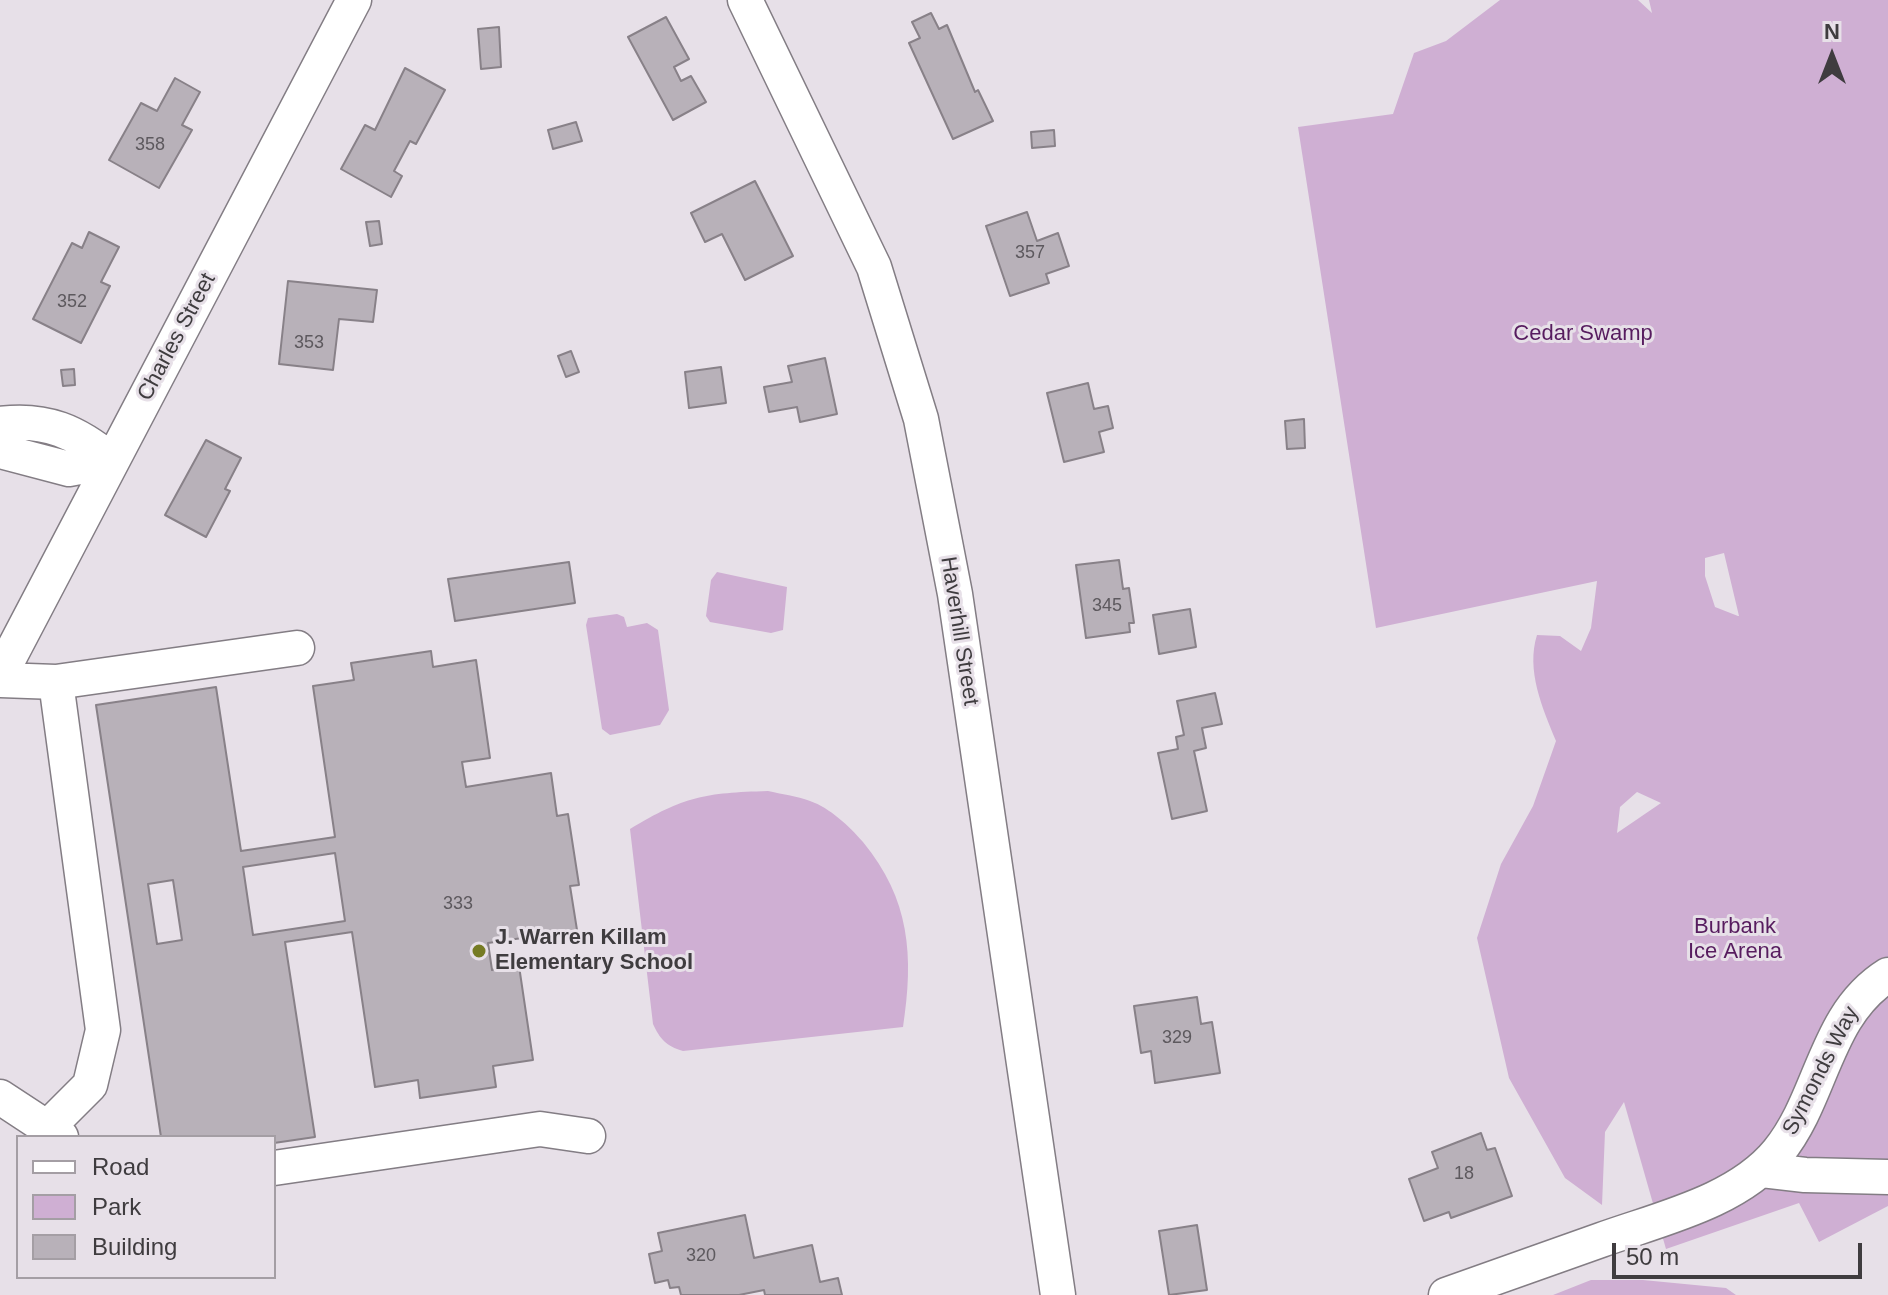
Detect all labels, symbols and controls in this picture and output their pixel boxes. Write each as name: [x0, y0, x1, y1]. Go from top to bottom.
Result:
north arrow: [1792, 16, 1872, 96]
text: N: [1824, 19, 1840, 44]
house number: 358: [135, 134, 165, 156]
house number: 357: [1015, 242, 1045, 264]
street label: Charles Street: [132, 269, 222, 405]
house number: 352: [57, 291, 87, 313]
park label: Cedar Swamp: [1513, 321, 1653, 347]
house number: 353: [294, 332, 324, 354]
street label: Haverhill Street: [934, 555, 984, 707]
house number: 345: [1092, 595, 1122, 617]
house number: 333: [443, 893, 473, 915]
park label: Burbank Ice Arena: [1688, 914, 1782, 966]
place label: J. Warren Killam Elementary School: [495, 925, 693, 976]
marker: J. Warren Killam Elementary School: [470, 942, 488, 960]
street label: Symonds Way: [1777, 1002, 1865, 1140]
house number: 329: [1162, 1027, 1192, 1049]
legend: [16, 1135, 276, 1279]
text: Road: [92, 1153, 149, 1180]
house number: 18: [1454, 1163, 1474, 1185]
text: Park: [92, 1193, 141, 1220]
scale bar: [1616, 1227, 1866, 1277]
text: Building: [92, 1233, 177, 1260]
text: 50 m: [1626, 1243, 1679, 1270]
house number: 320: [686, 1245, 716, 1267]

